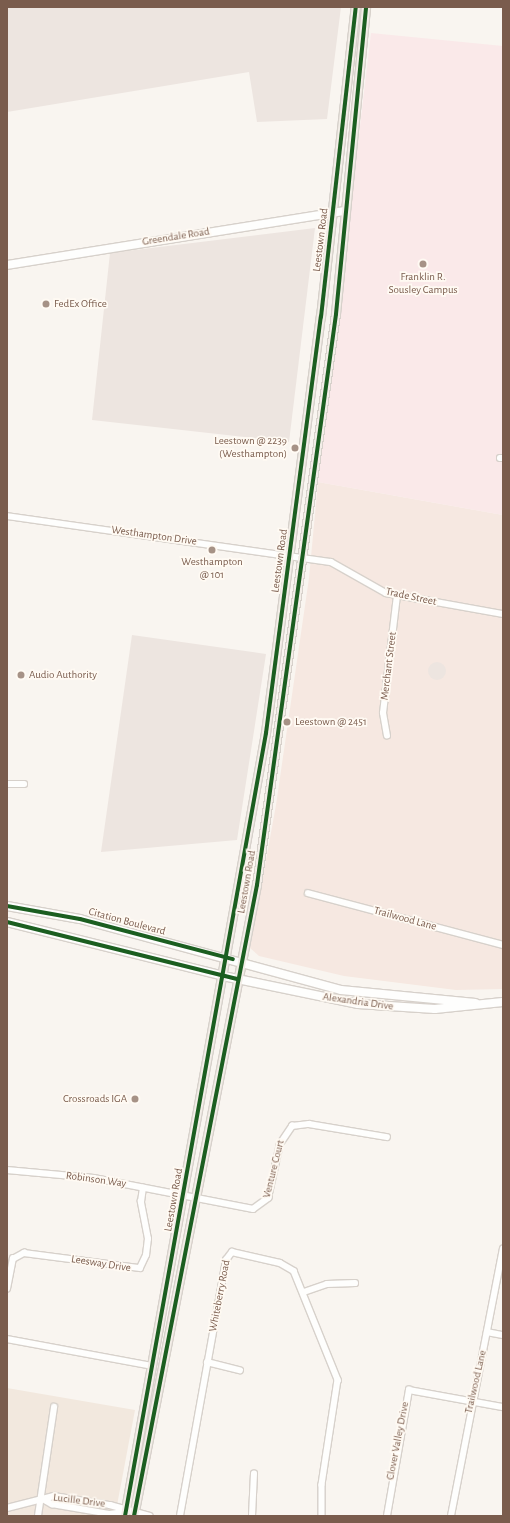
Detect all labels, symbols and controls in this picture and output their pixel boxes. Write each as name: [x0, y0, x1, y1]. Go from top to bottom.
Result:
street label: Leestown Road: [311, 207, 331, 273]
street label: Greendale Road: [141, 225, 211, 249]
marker: Franklin R. Sousley Campus: [417, 258, 429, 270]
place label: Franklin R. Sousley Campus: [388, 271, 458, 297]
place label: FedEx Office: [54, 297, 107, 311]
marker: FedEx Office: [41, 299, 51, 309]
place label: Leestown @ 2239 (Westhampton): [214, 435, 287, 461]
marker: Leestown @ 2239 (Westhampton): [290, 443, 300, 453]
street label: Westhampton Drive: [110, 523, 198, 549]
street label: Leestown Road: [269, 528, 291, 594]
marker: Westhampton @ 101: [207, 545, 217, 555]
place label: Westhampton @ 101: [181, 556, 243, 582]
street label: Trade Street: [384, 585, 438, 609]
street label: Merchant Street: [378, 631, 400, 701]
place label: Audio Authority: [29, 668, 97, 682]
marker: Audio Authority: [16, 670, 26, 680]
place label: Leestown @ 2451: [295, 715, 367, 729]
marker: Leestown @ 2451: [282, 717, 292, 727]
street label: Leestown Road: [235, 849, 259, 915]
street label: Trailwood Lane: [372, 904, 438, 934]
street label: Citation Boulevard: [87, 905, 167, 939]
street label: Alexandria Drive: [322, 991, 394, 1013]
place label: Crossroads IGA: [63, 1092, 127, 1106]
marker: Crossroads IGA: [130, 1094, 140, 1104]
street label: Venture Court: [260, 1139, 288, 1199]
street label: Leestown Road: [162, 1167, 186, 1233]
street label: Robinson Way: [65, 1169, 127, 1191]
street label: Leesway Drive: [70, 1253, 132, 1275]
street label: Whiteberry Road: [207, 1259, 233, 1333]
street label: Trailwood Lane: [462, 1349, 490, 1415]
street label: Clover Valley Drive: [384, 1401, 412, 1481]
street label: Lucille Drive: [52, 1491, 106, 1511]

